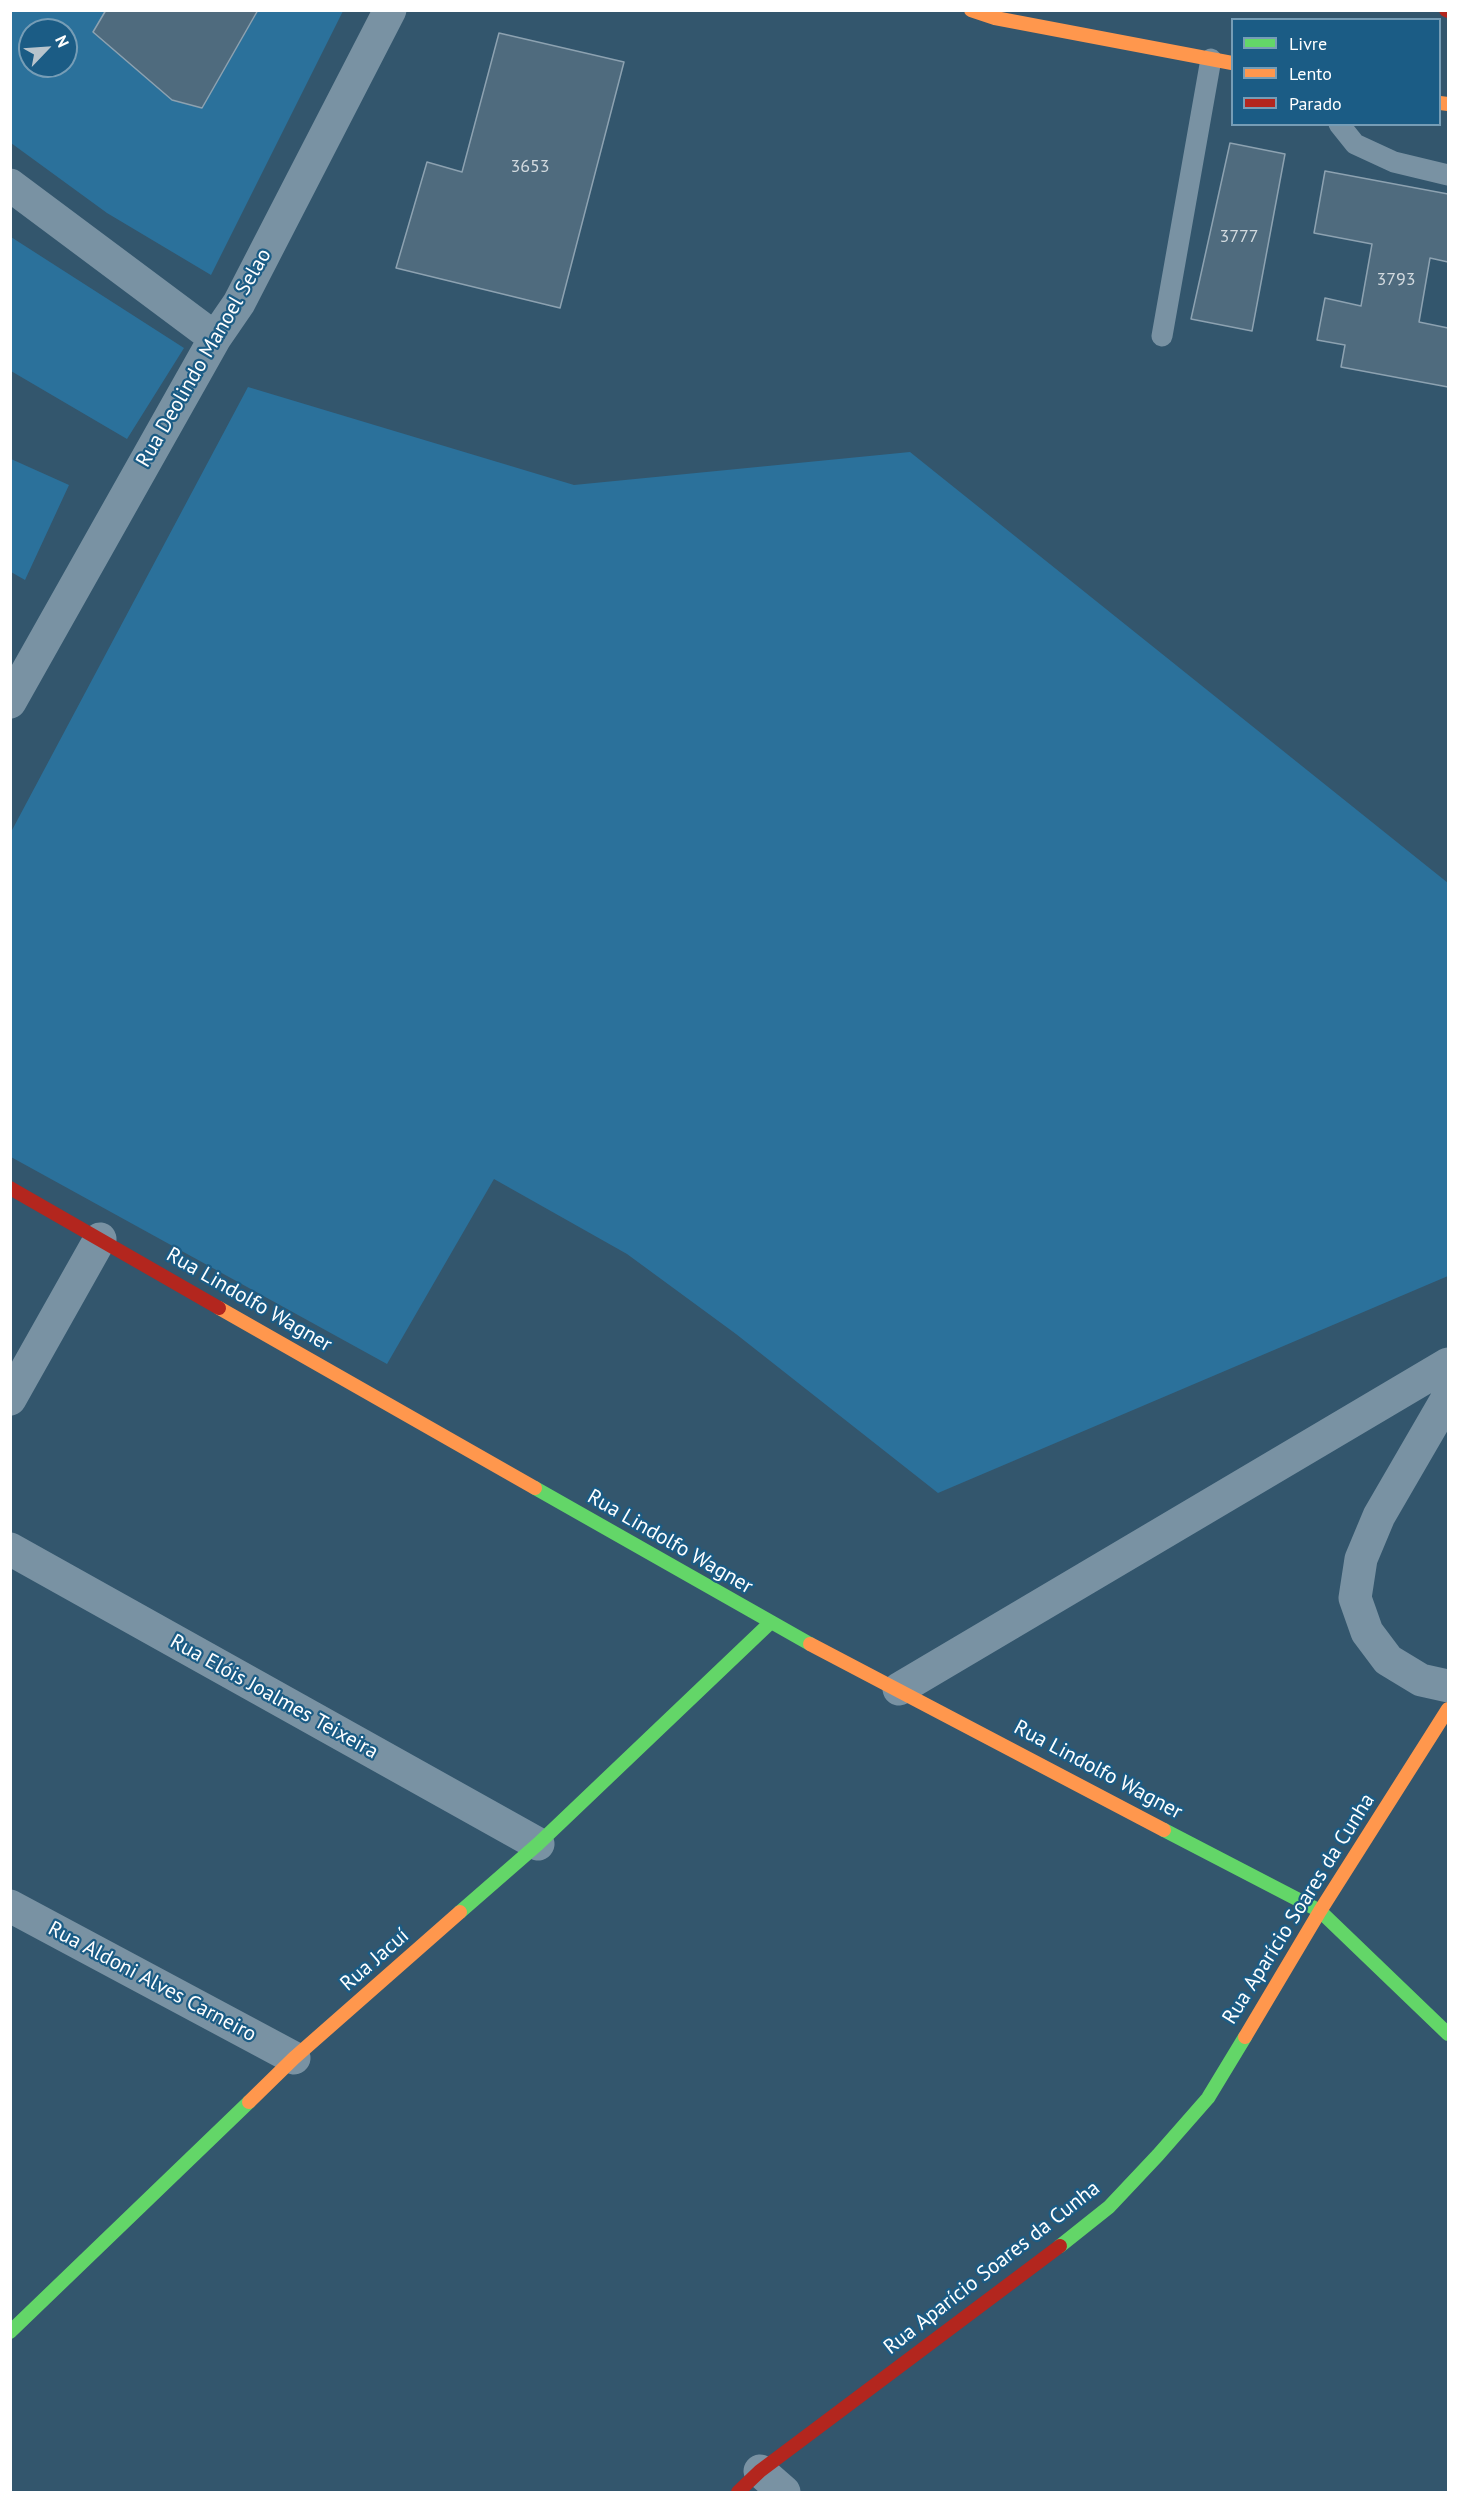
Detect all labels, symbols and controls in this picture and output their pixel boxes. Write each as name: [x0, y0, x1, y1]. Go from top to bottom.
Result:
north arrow: [18, 18, 78, 78]
legend: [1231, 18, 1441, 126]
text: N: [51, 32, 74, 50]
text: Livre: [1289, 32, 1327, 55]
text: Lento: [1289, 62, 1332, 85]
text: Parado: [1289, 92, 1342, 115]
house number: 3653: [510, 156, 550, 178]
house number: 3777: [1219, 226, 1259, 248]
street label: Rua Deolindo Manoel Selao: [131, 244, 277, 472]
house number: 3793: [1376, 269, 1416, 291]
street label: Rua Lindolfo Wagner: [162, 1242, 336, 1358]
street label: Rua Lindolfo Wagner: [583, 1484, 757, 1600]
street label: Rua Elóis Joalmes Teixeira: [166, 1629, 382, 1765]
street label: Rua Lindolfo Wagner: [1009, 1715, 1187, 1825]
street label: Rua Aparício Soares da Cunha: [1218, 1789, 1380, 2029]
street label: Rua Aldoni Alves Carneiro: [44, 1916, 260, 2048]
street label: Rua Jacuí: [336, 1923, 414, 1997]
street label: Rua Aparício Soares da Cunha: [879, 2176, 1105, 2360]

